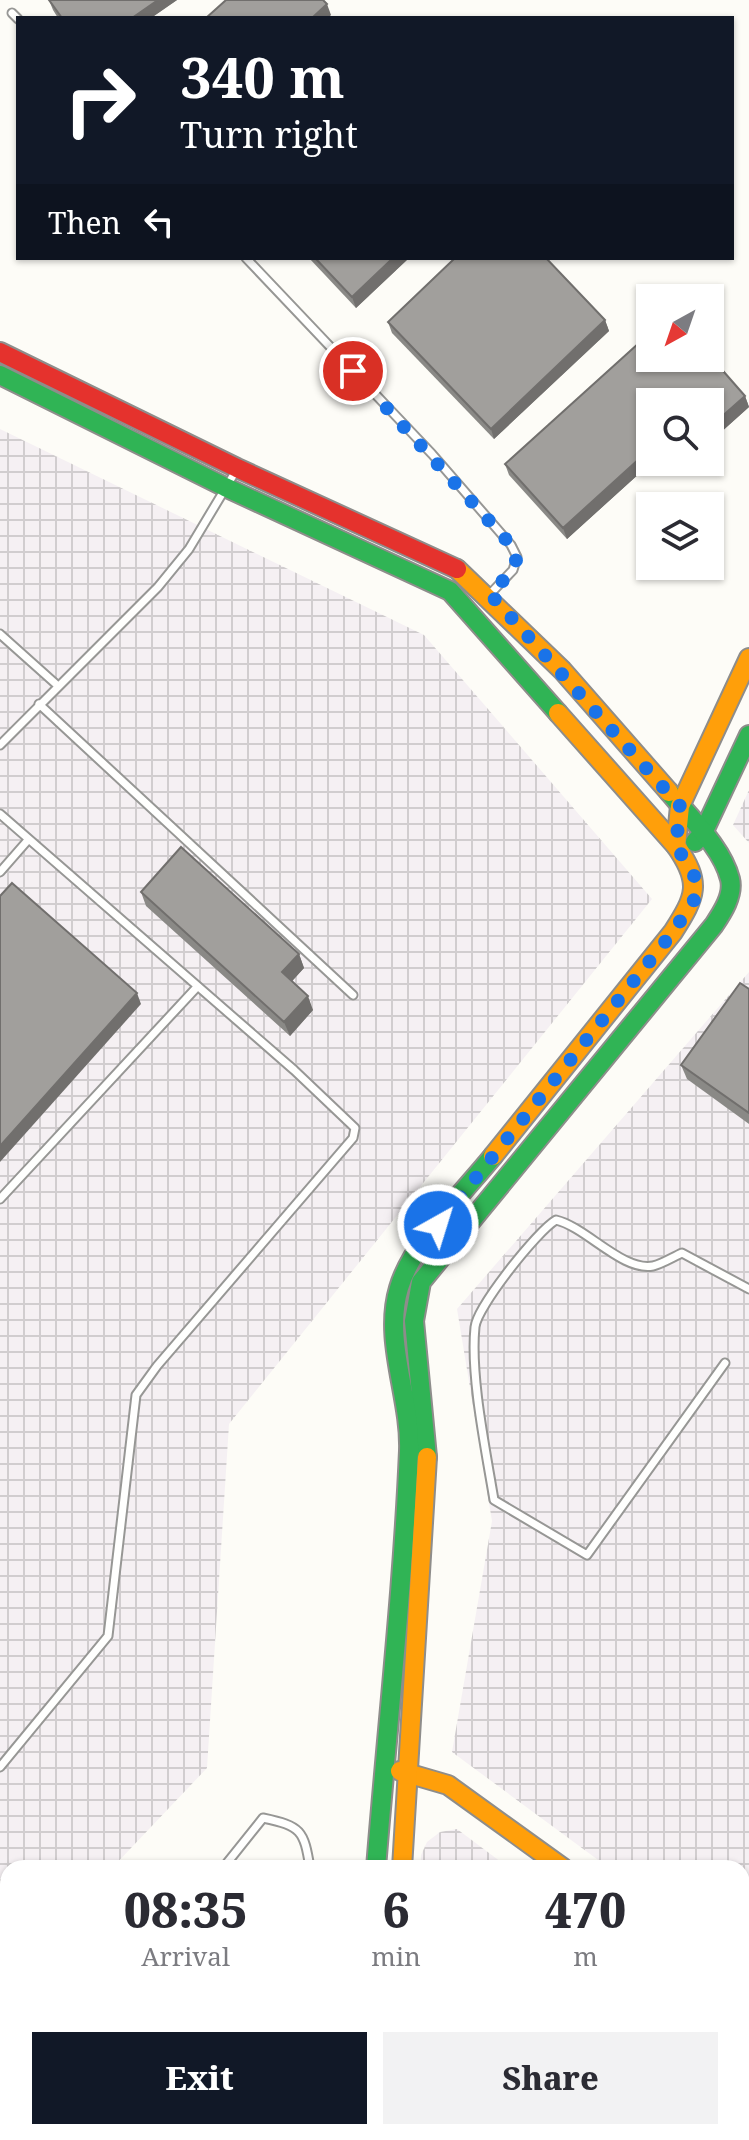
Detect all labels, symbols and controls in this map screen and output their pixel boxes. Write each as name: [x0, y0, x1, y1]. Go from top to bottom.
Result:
text: 340 m: [180, 38, 345, 114]
icon: right: [48, 48, 152, 152]
text: Turn right: [180, 110, 358, 159]
icon: left: [137, 200, 181, 244]
text: Then: [48, 202, 121, 243]
north arrow: [636, 284, 724, 372]
map controls: [636, 284, 724, 580]
pin: [319, 337, 387, 405]
icon: arrive: [331, 349, 375, 393]
button: search: [636, 388, 724, 476]
button: layers: [636, 492, 724, 580]
position arrow: [396, 1183, 480, 1267]
text: 08:35: [124, 1877, 248, 1942]
text: 6: [382, 1877, 410, 1942]
text: 470: [545, 1877, 626, 1942]
text: Arrival: [141, 1938, 230, 1974]
text: min: [371, 1938, 421, 1974]
text: m: [573, 1938, 598, 1974]
button: Exit: [32, 2032, 367, 2124]
button: Share: [383, 2032, 718, 2124]

